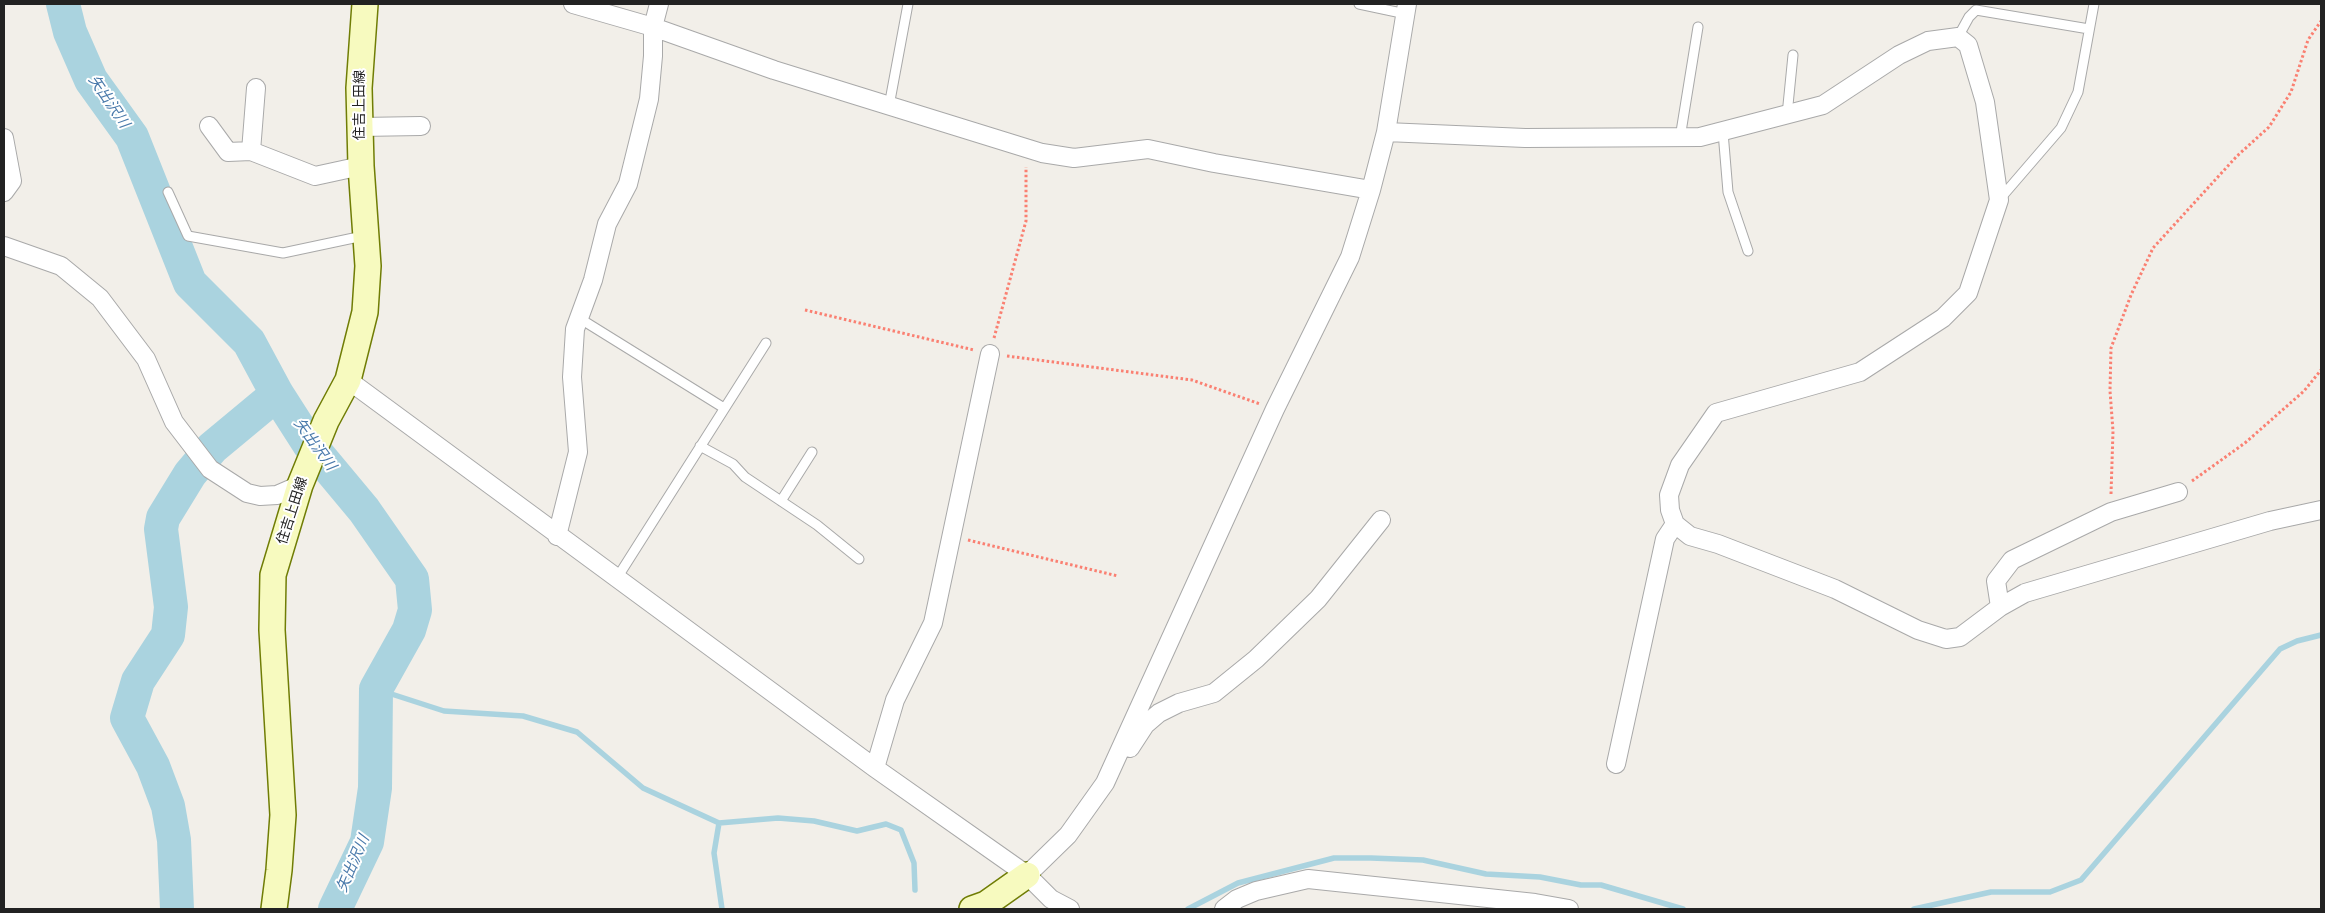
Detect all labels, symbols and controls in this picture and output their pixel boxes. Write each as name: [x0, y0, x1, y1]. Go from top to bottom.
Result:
street label: 住吉上田線: [353, 70, 369, 140]
water label: 矢出沢川: [84, 72, 132, 132]
water label: 矢出沢川: [289, 415, 339, 475]
street label: 住吉上田線: [274, 475, 312, 547]
water label: 矢出沢川: [334, 833, 374, 895]

